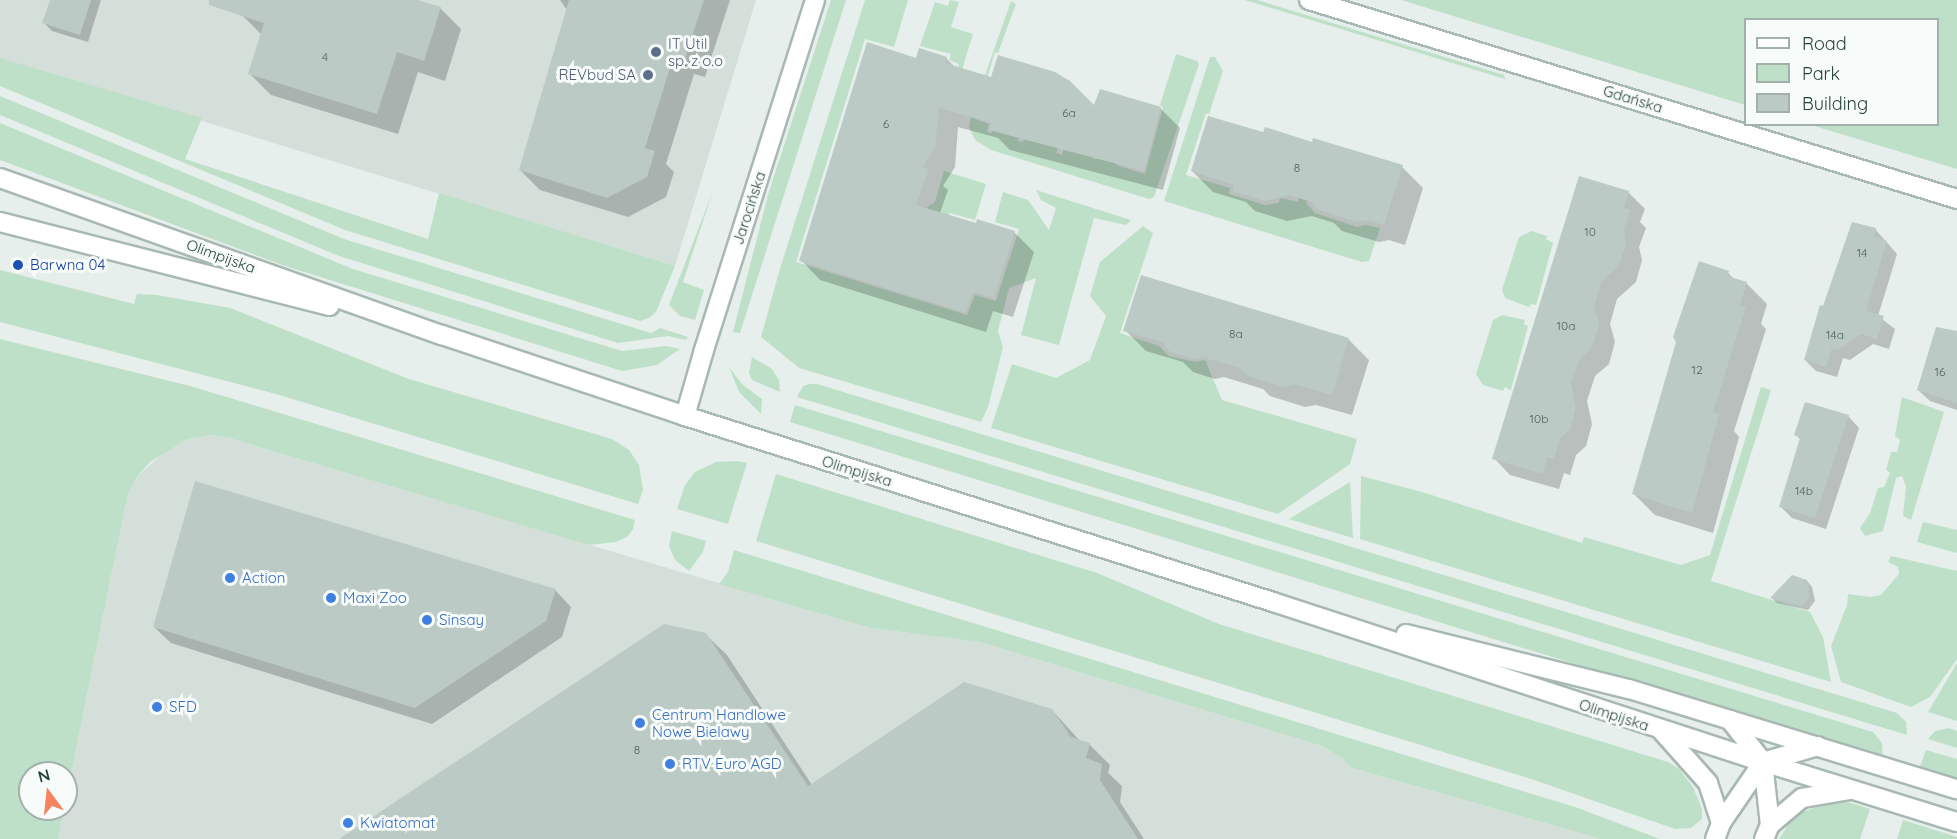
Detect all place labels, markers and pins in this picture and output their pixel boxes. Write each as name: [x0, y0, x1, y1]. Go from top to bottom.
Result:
place label: IT Util sp. z o.o: [668, 34, 723, 69]
marker: IT Util sp. z o.o: [649, 45, 663, 59]
place label: REVbud SA: [559, 66, 636, 84]
marker: REVbud SA: [641, 68, 655, 82]
place label: Barwna 04: [30, 256, 105, 274]
marker: Barwna 04: [11, 258, 25, 272]
place label: Action: [242, 569, 285, 587]
marker: Action: [223, 571, 237, 585]
place label: Maxi Zoo: [343, 589, 407, 607]
marker: Maxi Zoo: [324, 591, 338, 605]
place label: Sinsay: [439, 611, 484, 629]
marker: Sinsay: [420, 613, 434, 627]
place label: SFD: [169, 698, 197, 716]
marker: SFD: [150, 700, 164, 714]
place label: Centrum Handlowe Nowe Bielawy: [652, 705, 786, 740]
marker: Centrum Handlowe Nowe Bielawy: [633, 716, 647, 730]
place label: RTV Euro AGD: [682, 755, 781, 773]
marker: RTV Euro AGD: [663, 757, 677, 771]
place label: Kwiatomat: [360, 814, 435, 832]
marker: Kwiatomat: [341, 816, 355, 830]

